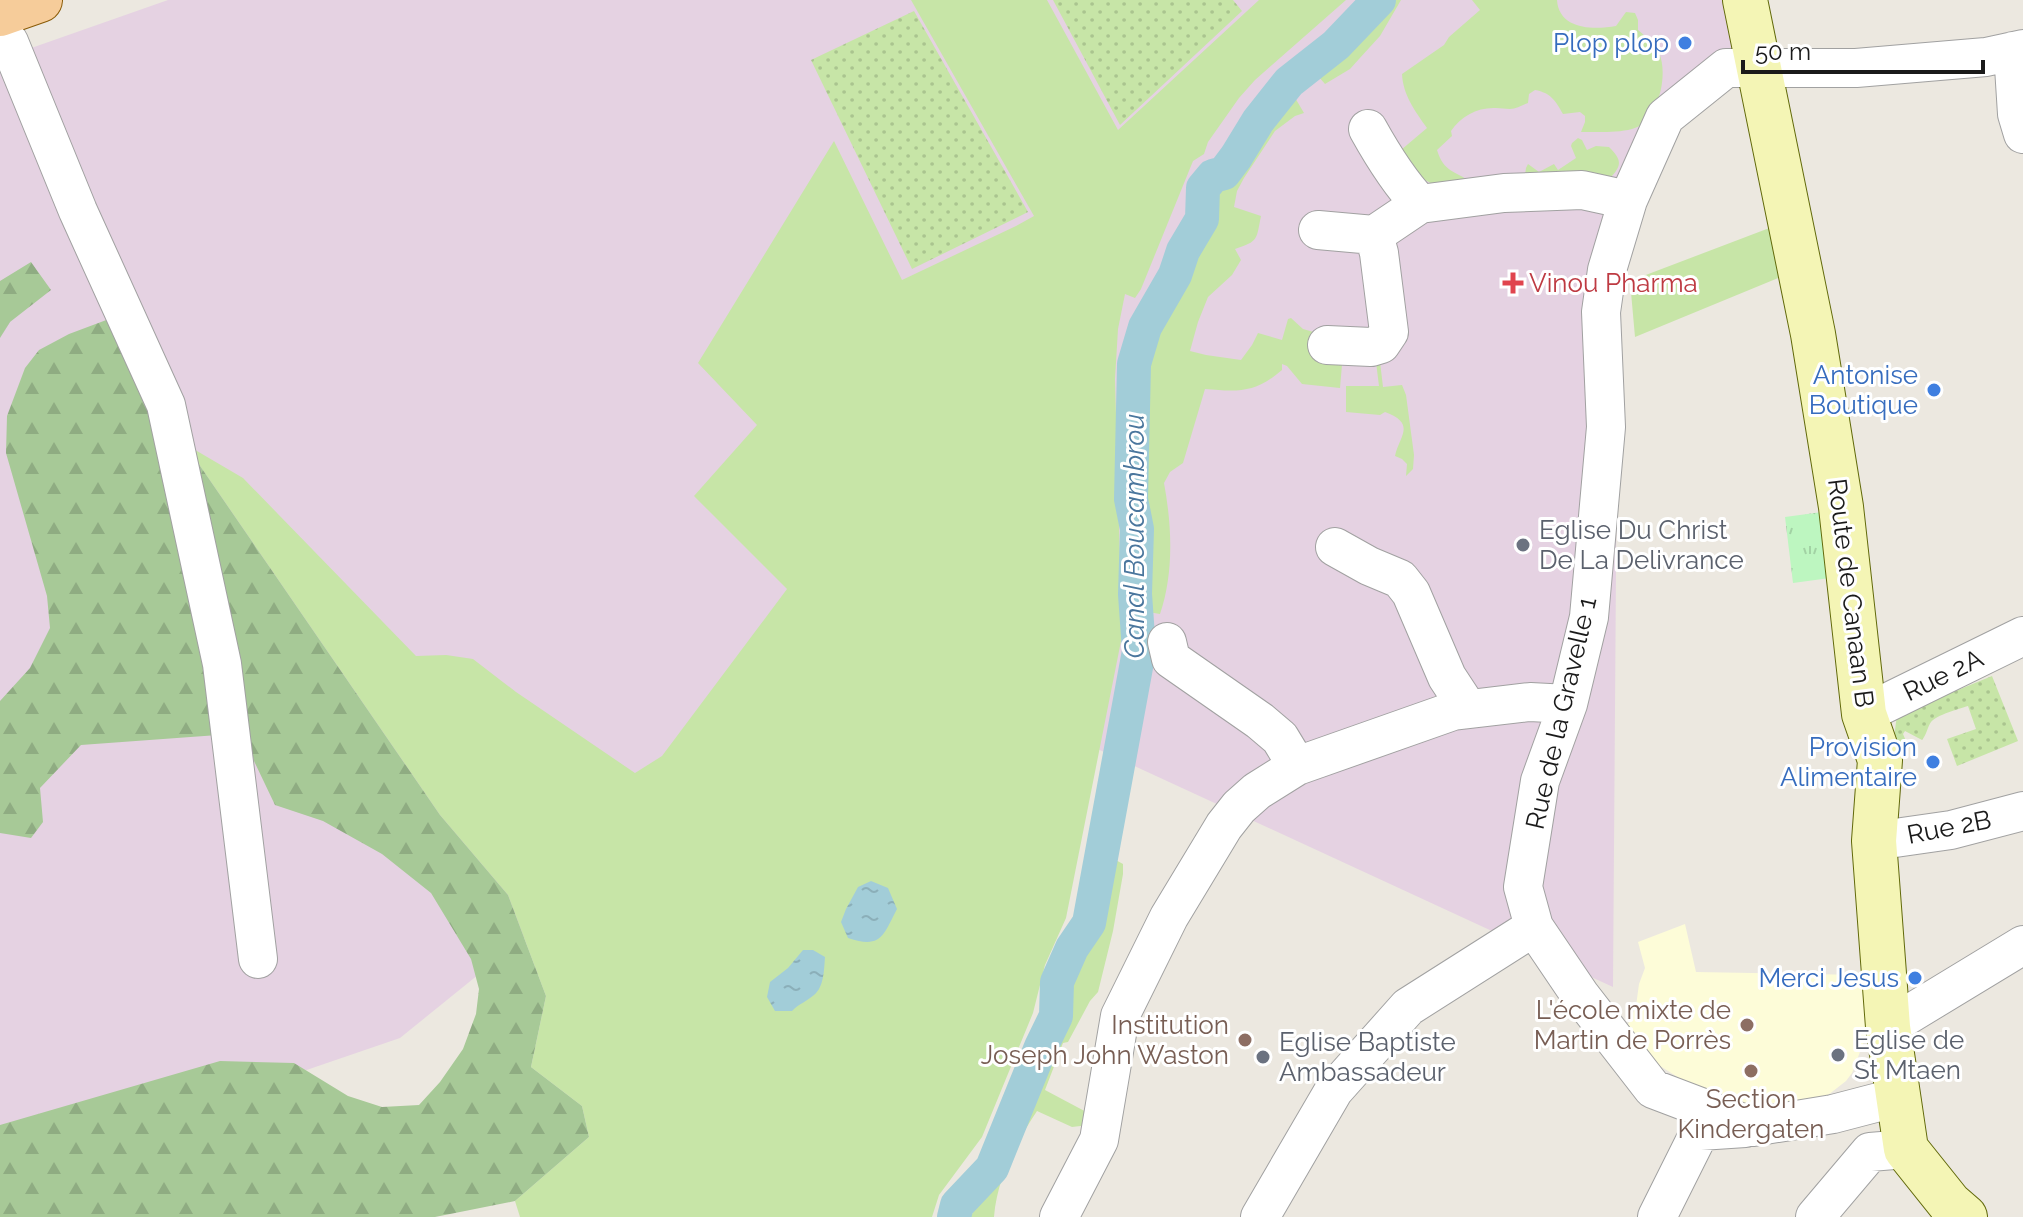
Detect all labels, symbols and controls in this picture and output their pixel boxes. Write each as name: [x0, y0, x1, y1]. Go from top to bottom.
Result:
scale bar: [1743, 24, 1983, 74]
place label: Plop plop: [1553, 28, 1669, 58]
marker: Plop plop: [1676, 34, 1694, 52]
text: 50 m: [1755, 37, 1811, 66]
place label: Vinou Pharma: [1529, 268, 1698, 298]
marker: Vinou Pharma: [1504, 274, 1522, 292]
place label: Antonise Boutique: [1809, 360, 1918, 420]
marker: Antonise Boutique: [1925, 381, 1943, 399]
water label: Canal Boucambrou: [1118, 414, 1151, 658]
street label: Route de Canaan B: [1822, 477, 1880, 709]
place label: Eglise Du Christ De La Delivrance: [1539, 515, 1744, 575]
marker: Eglise Du Christ De La Delivrance: [1514, 536, 1532, 554]
street label: Rue de la Gravelle 1: [1520, 594, 1602, 832]
street label: Rue 2A: [1898, 643, 1988, 707]
place label: Provision Alimentaire: [1780, 732, 1917, 792]
marker: Provision Alimentaire: [1924, 753, 1942, 771]
street label: Rue 2B: [1904, 804, 1994, 850]
place label: Merci Jesus: [1758, 963, 1899, 993]
marker: Merci Jesus: [1906, 969, 1924, 987]
place label: L'école mixte de Martin de Porrès: [1534, 995, 1731, 1055]
place label: Institution Joseph John Waston: [981, 1010, 1229, 1070]
marker: L'école mixte de Martin de Porrès: [1738, 1016, 1756, 1034]
place label: Eglise de St Mtaen: [1854, 1025, 1964, 1085]
place label: Eglise Baptiste Ambassadeur: [1279, 1027, 1456, 1087]
marker: Institution Joseph John Waston: [1236, 1031, 1254, 1049]
marker: Eglise de St Mtaen: [1829, 1046, 1847, 1064]
marker: Eglise Baptiste Ambassadeur: [1254, 1048, 1272, 1066]
marker: Section Kindergaten: [1742, 1062, 1760, 1080]
place label: Section Kindergaten: [1678, 1084, 1824, 1144]

